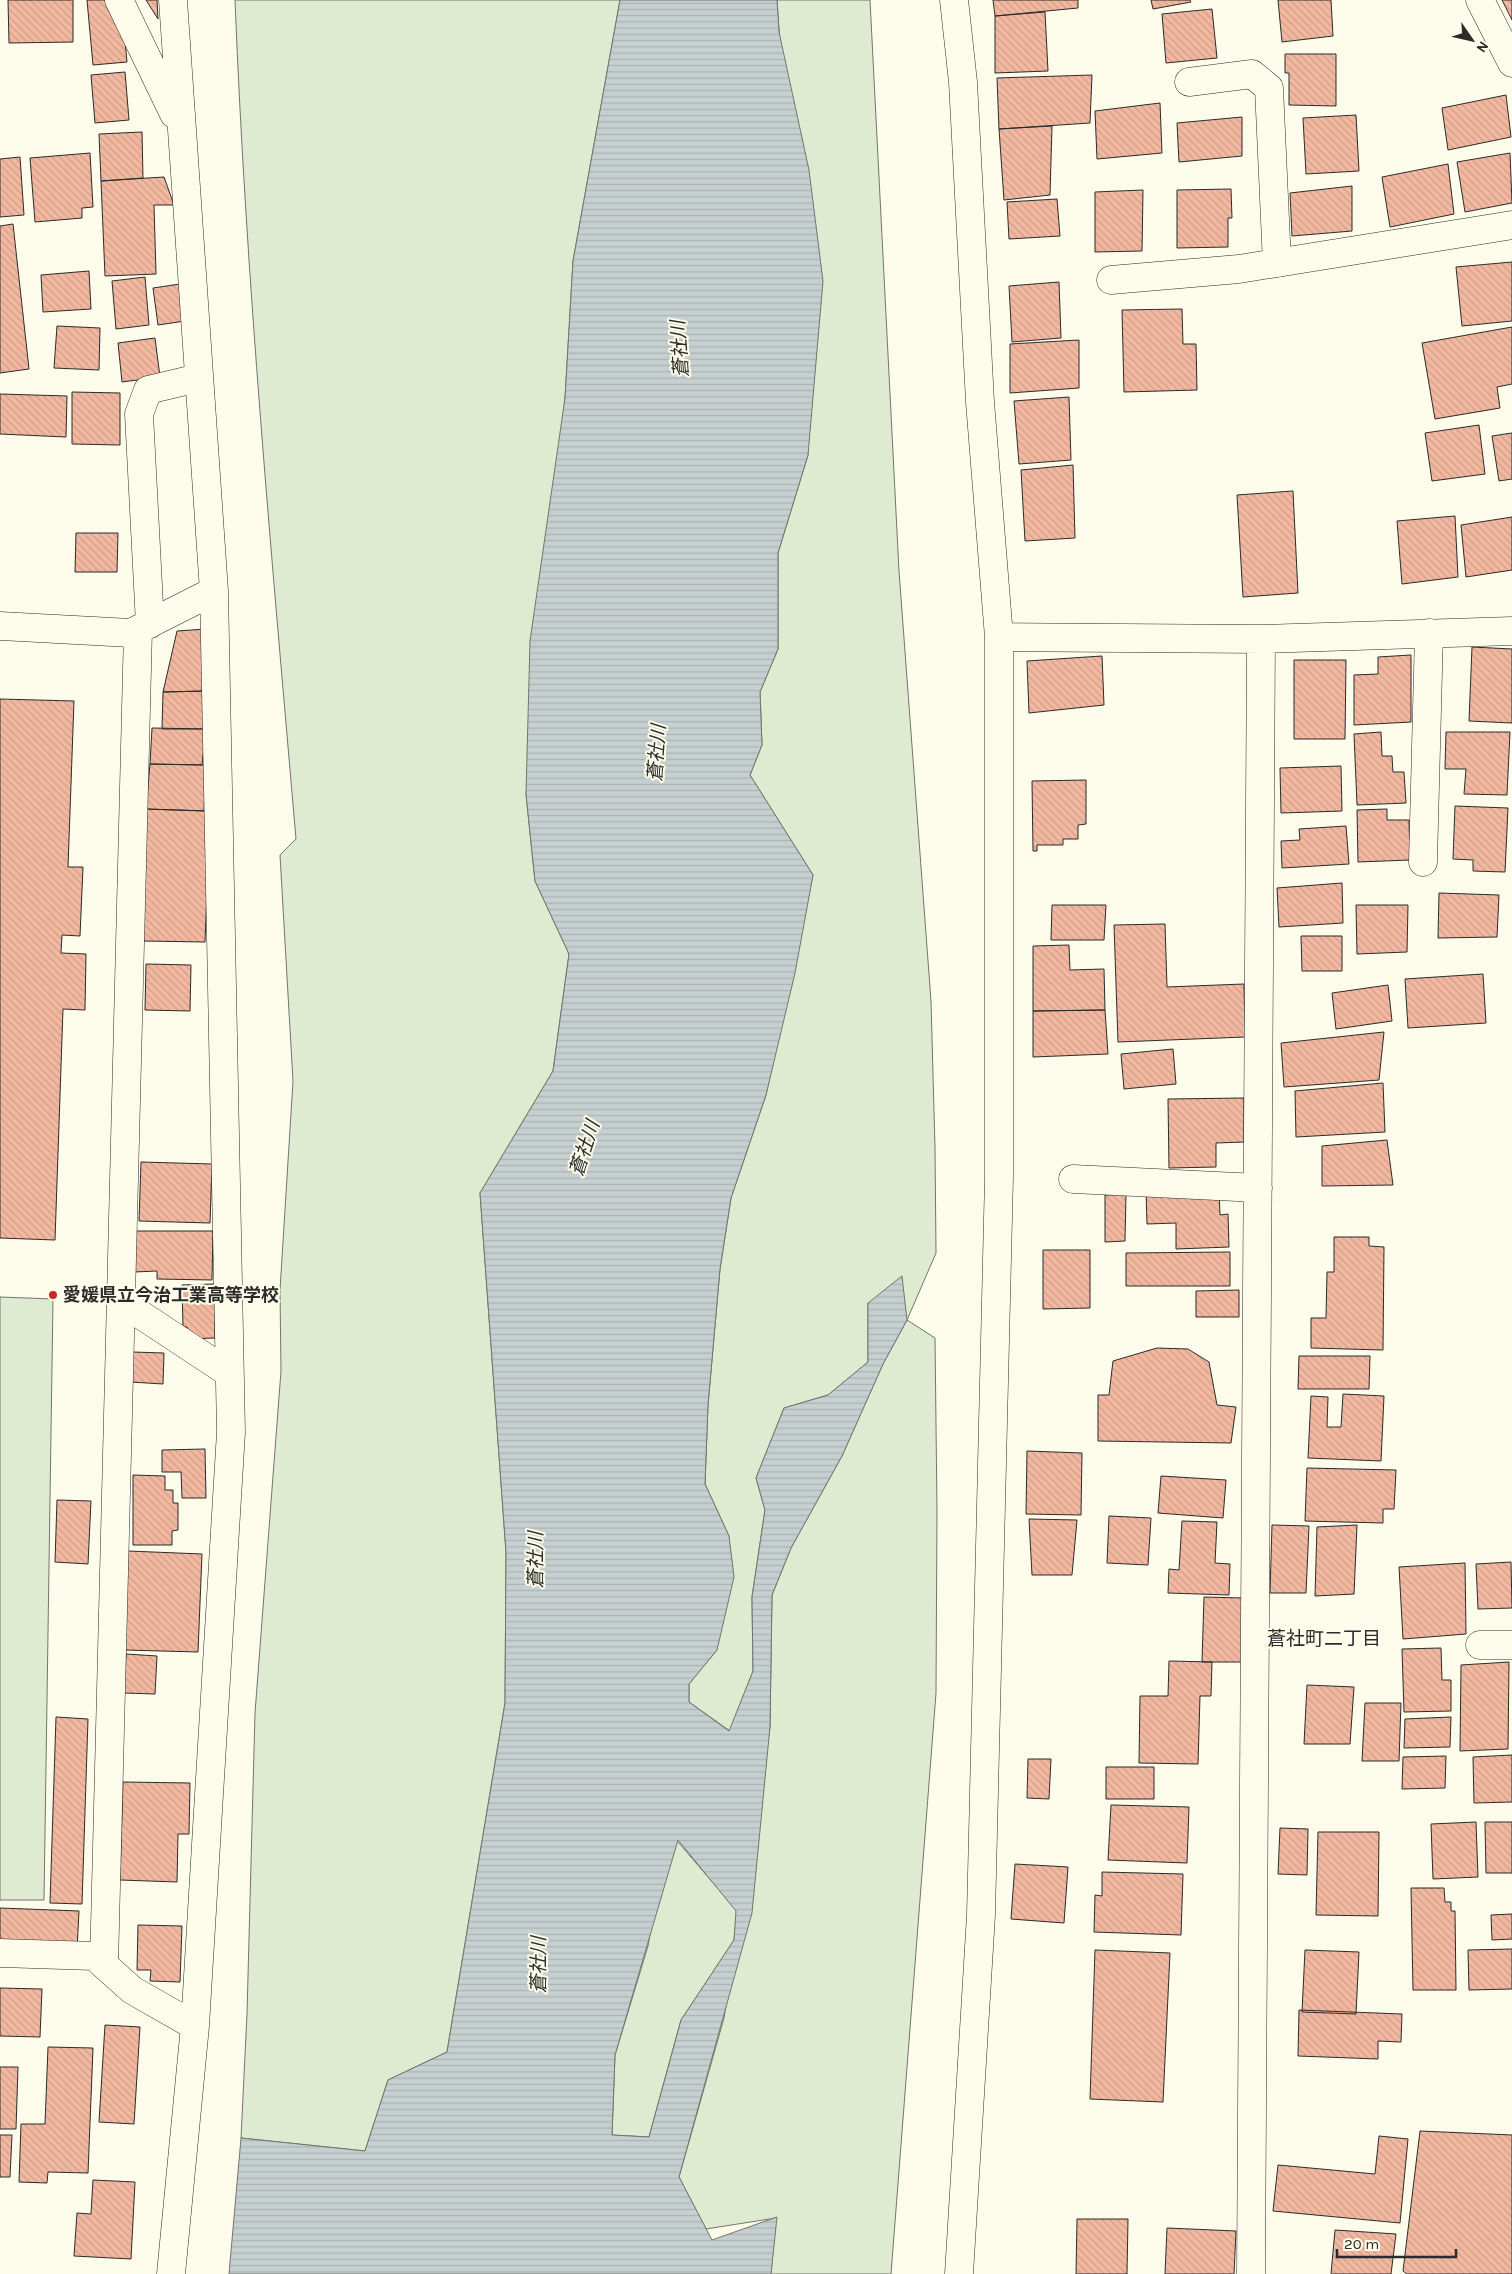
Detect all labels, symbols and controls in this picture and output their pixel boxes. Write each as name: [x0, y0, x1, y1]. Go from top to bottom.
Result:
north arrow: [1447, 15, 1497, 65]
text: N: [1473, 38, 1492, 56]
water label: 蒼社川: [667, 318, 693, 378]
water label: 蒼社川: [644, 722, 670, 782]
water label: 蒼社川: [566, 1116, 605, 1179]
place label: 愛媛県立今治工業高等学校: [63, 1284, 279, 1306]
marker: 愛媛県立今治工業高等学校: [47, 1289, 59, 1301]
water label: 蒼社川: [525, 1530, 547, 1589]
district label: 蒼社町二丁目: [1267, 1628, 1381, 1650]
water label: 蒼社川: [528, 1935, 550, 1994]
scale bar: [1337, 2226, 1456, 2258]
text: 20 m: [1344, 2235, 1379, 2253]

